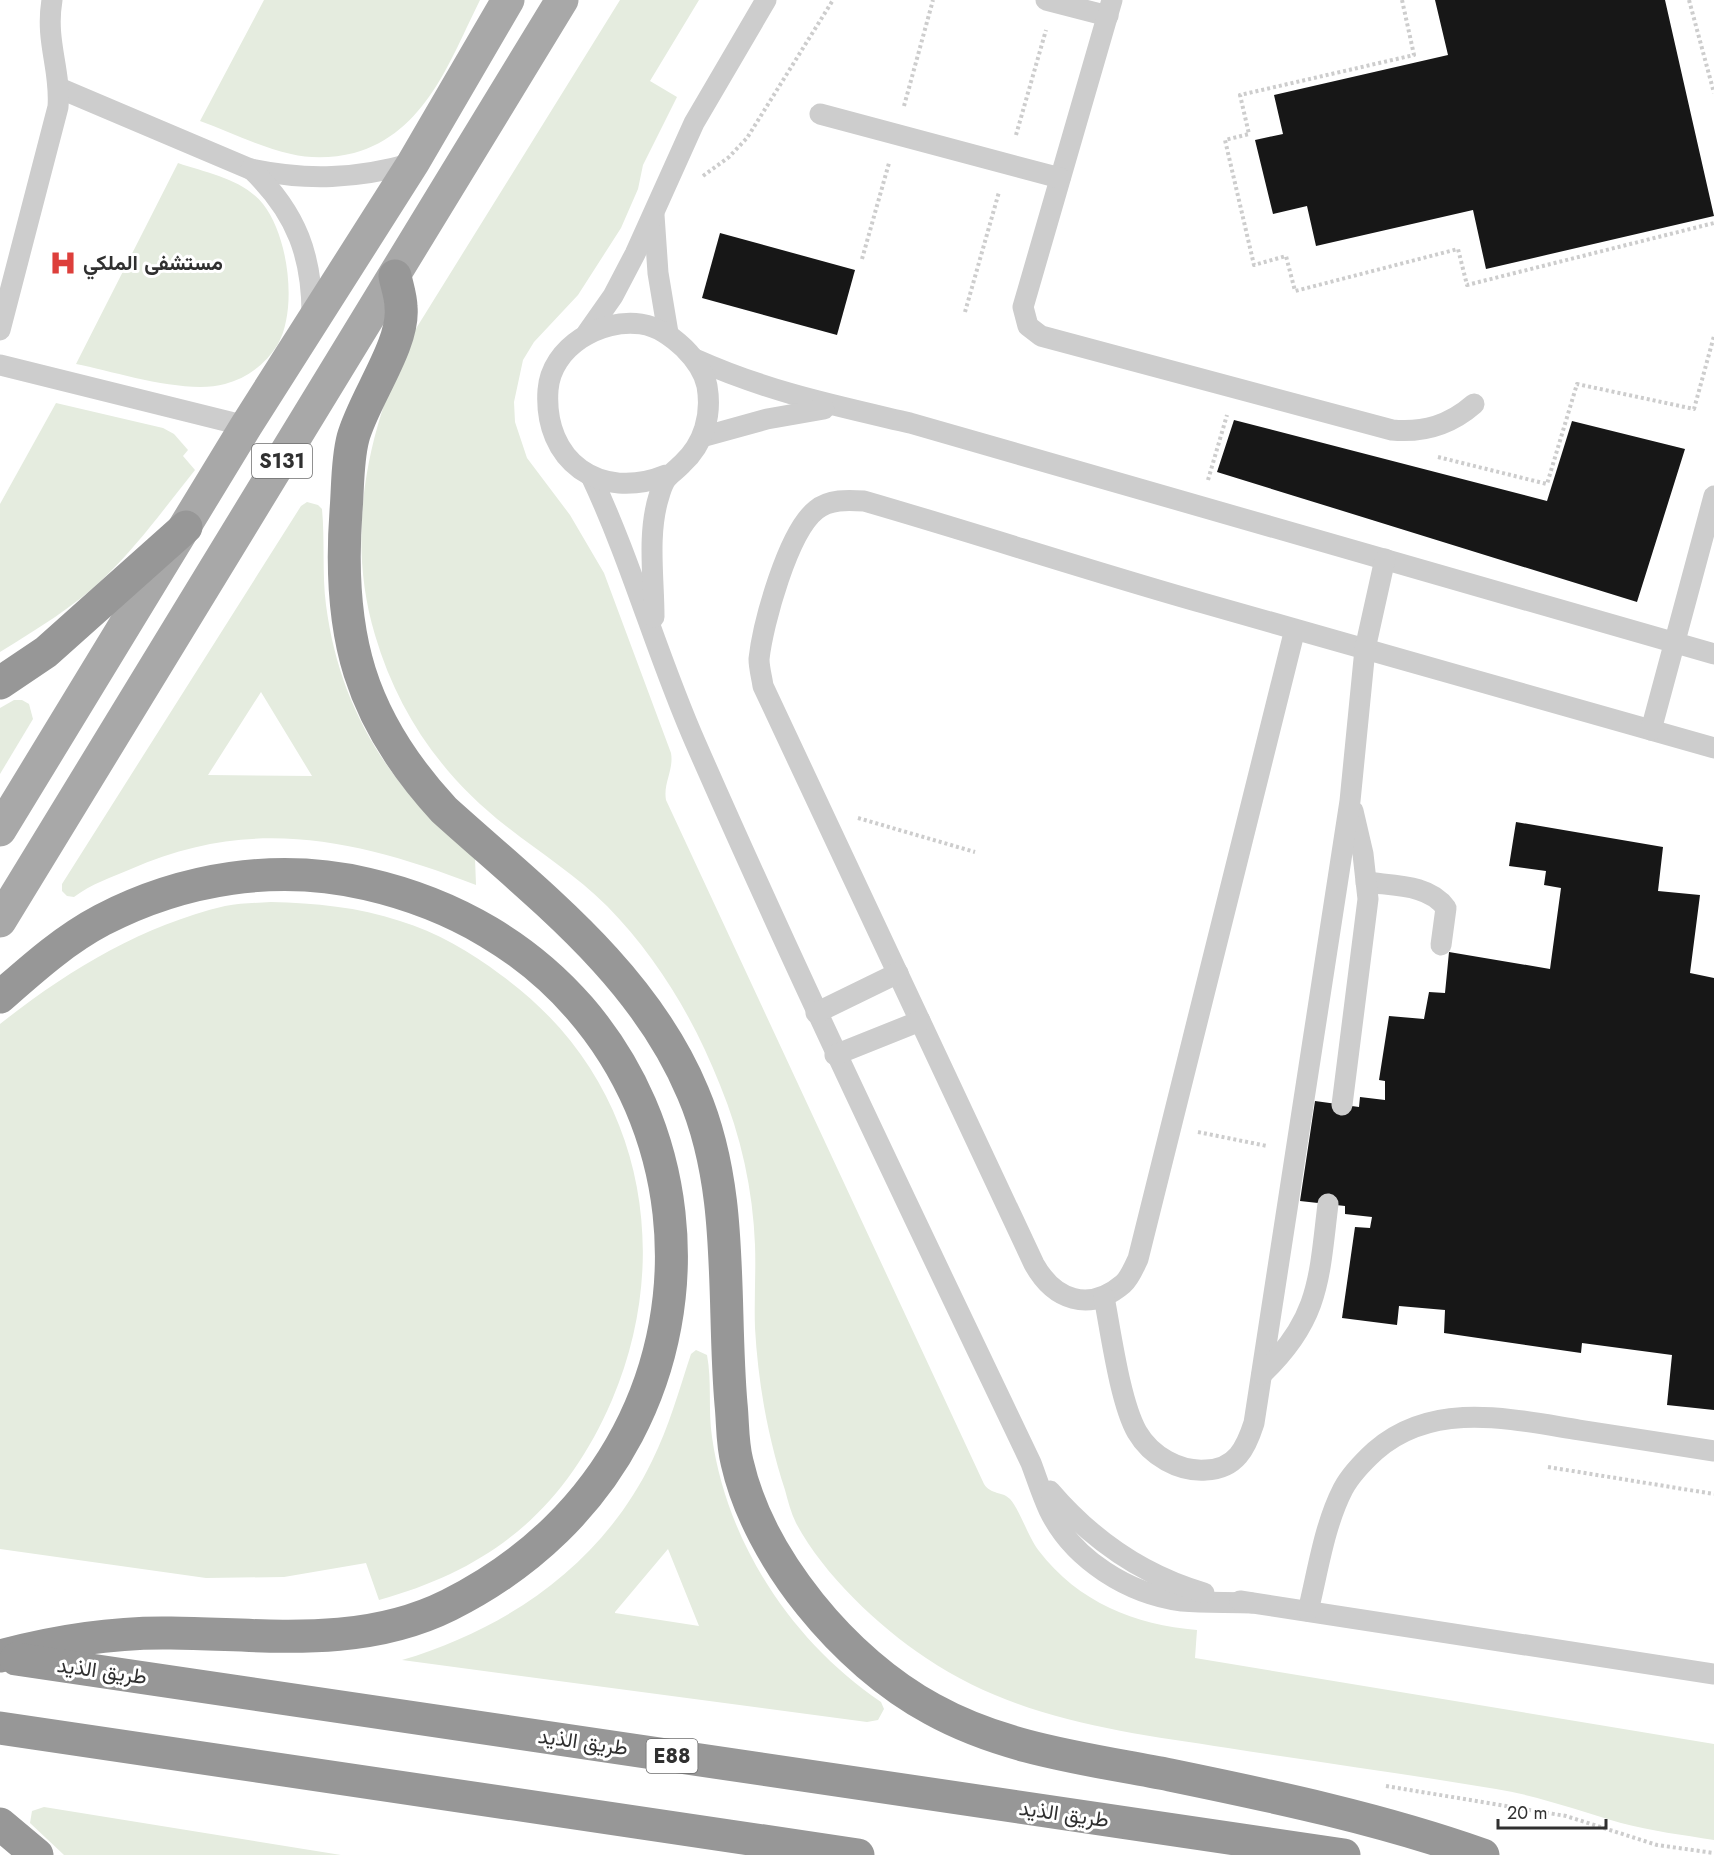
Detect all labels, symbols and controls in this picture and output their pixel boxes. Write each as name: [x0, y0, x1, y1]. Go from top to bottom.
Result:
hospital icon: مستشفى الملكي: [48, 248, 78, 278]
place label: مستشفى الملكي: [83, 248, 223, 280]
road number: S131: [252, 444, 312, 478]
street label: طريق الذيد: [55, 1650, 149, 1692]
street label: طريق الذيد: [536, 1721, 630, 1763]
road number: E88: [646, 1739, 698, 1773]
scale bar: [1498, 1792, 1606, 1830]
street label: طريق الذيد: [1017, 1793, 1111, 1835]
text: 20 m: [1507, 1800, 1547, 1826]

